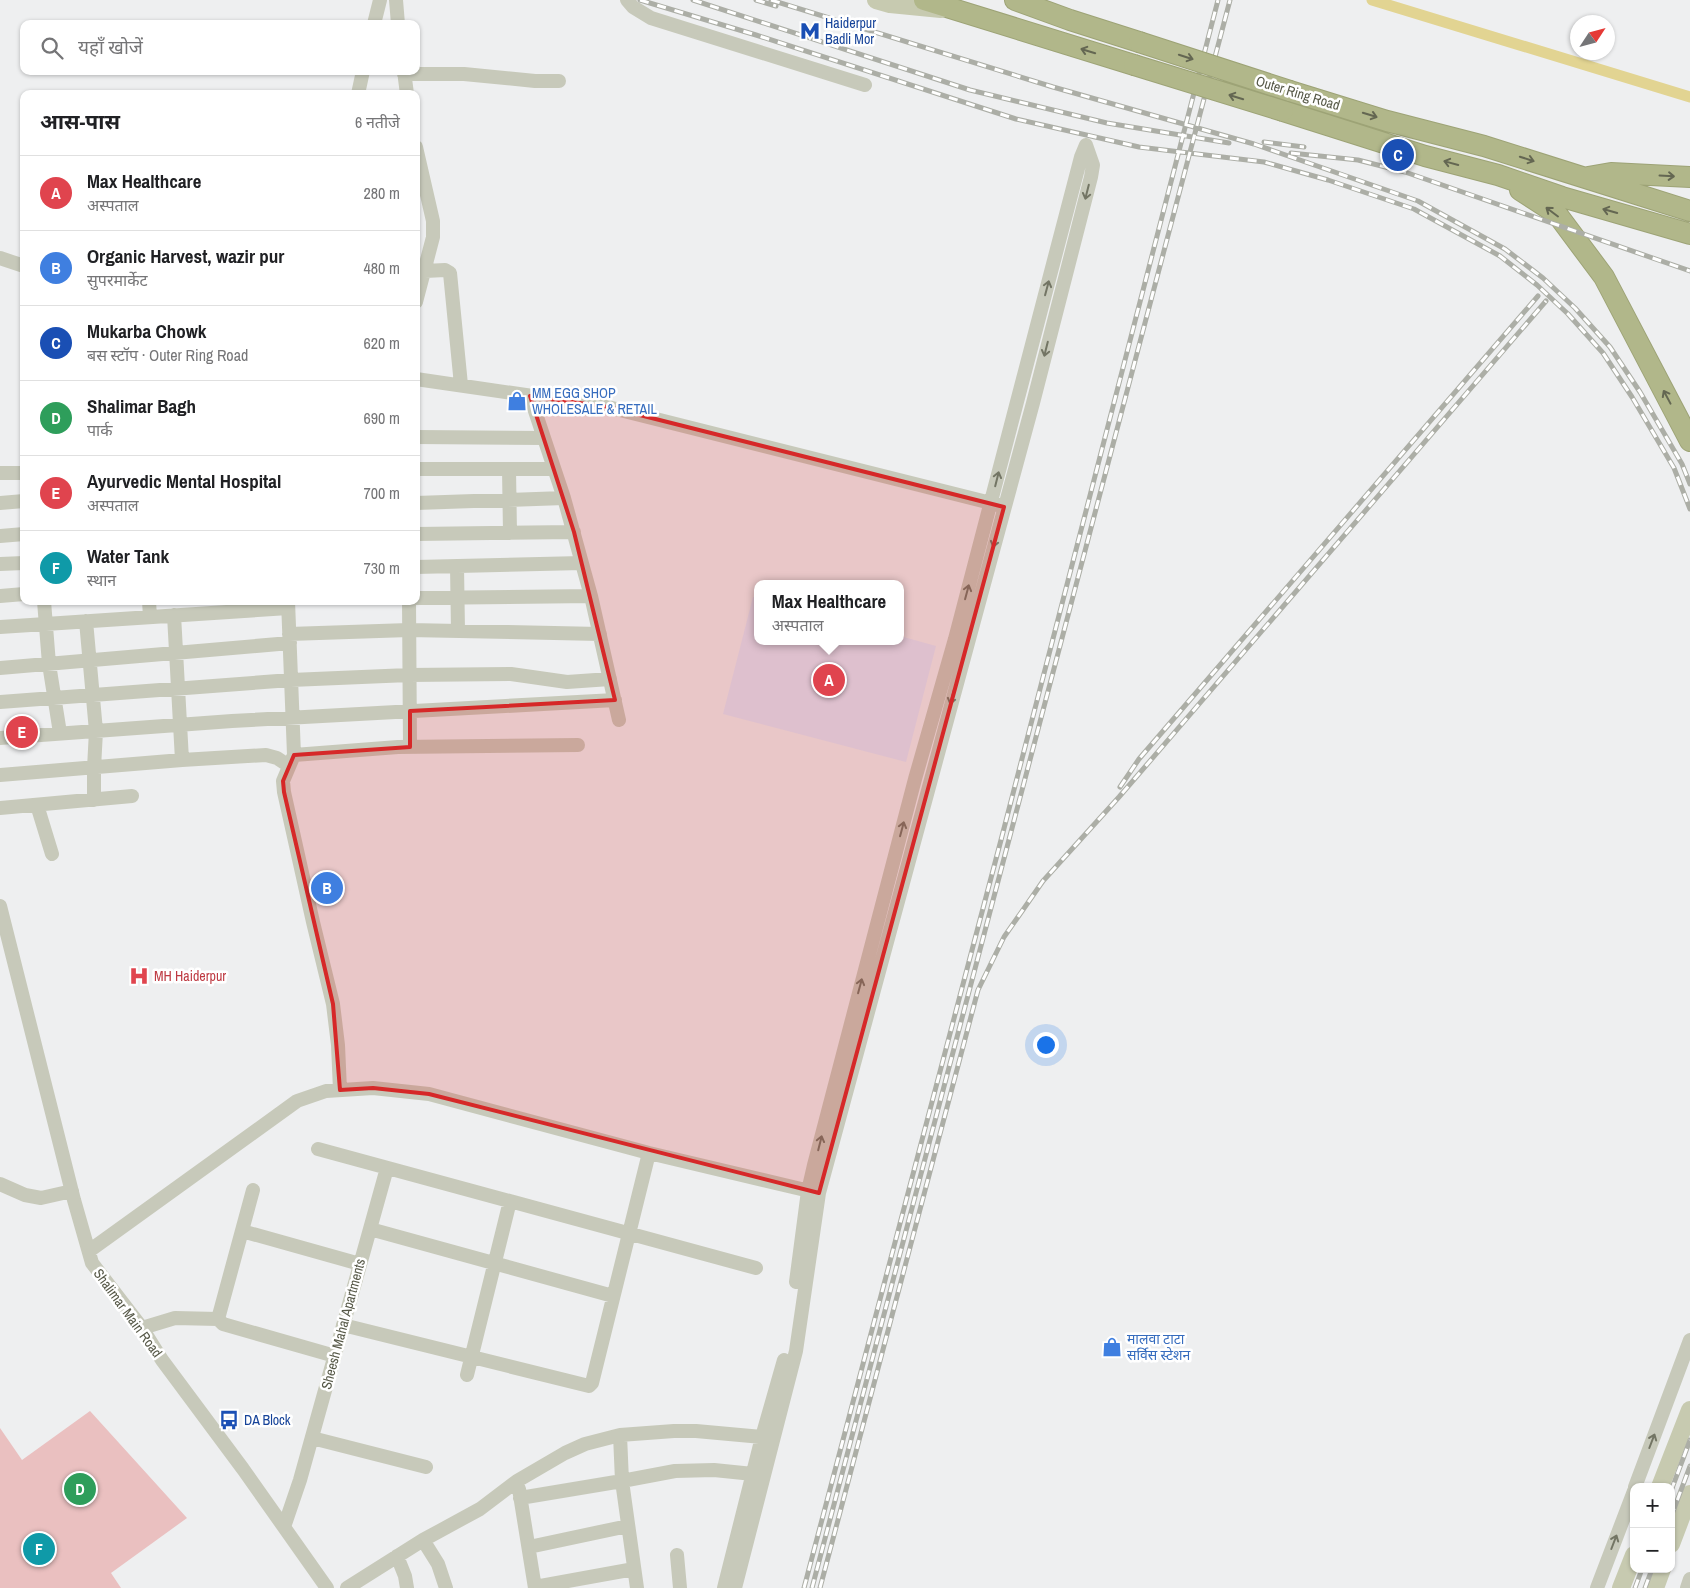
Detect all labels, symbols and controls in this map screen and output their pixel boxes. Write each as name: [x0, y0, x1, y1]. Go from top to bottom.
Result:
place label: Haiderpur Badli Mor: [825, 14, 876, 48]
north arrow: [1570, 15, 1615, 60]
search box: [20, 20, 420, 75]
metro station icon: Haiderpur Badli Mor: [799, 20, 821, 42]
icon: search: [38, 34, 66, 62]
text: यहाँ खोजें: [78, 34, 143, 60]
one-way arrow: [1080, 46, 1096, 55]
one-way arrow: [1177, 53, 1193, 63]
street label: Outer Ring Road: [1254, 72, 1342, 114]
one-way arrow: [1228, 91, 1244, 101]
text: आस-पास: [40, 107, 120, 136]
text: 6 नतीजे: [355, 111, 400, 133]
one-way arrow: [1362, 111, 1378, 121]
pin: C: [1382, 136, 1414, 174]
one-way arrow: [1518, 155, 1534, 165]
one-way arrow: [1444, 157, 1460, 167]
text: Max Healthcare: [87, 168, 201, 194]
one-way arrow: [1659, 172, 1675, 181]
text: A: [51, 182, 61, 204]
text: 280 m: [364, 182, 400, 204]
one-way arrow: [1082, 184, 1091, 200]
text: अस्पताल: [87, 194, 139, 216]
one-way arrow: [1602, 205, 1618, 215]
one-way arrow: [1546, 206, 1559, 217]
text: Organic Harvest, wazir pur: [87, 243, 284, 269]
text: B: [51, 257, 61, 279]
text: 480 m: [364, 257, 400, 279]
text: सुपरमार्केट: [87, 269, 148, 291]
one-way arrow: [1042, 280, 1052, 296]
text: Mukarba Chowk: [87, 318, 206, 344]
text: C: [51, 332, 61, 354]
text: 620 m: [364, 332, 400, 354]
one-way arrow: [1041, 341, 1051, 357]
text: बस स्टॉप · Outer Ring Road: [87, 344, 248, 366]
place label: MM EGG SHOP WHOLESALE & RETAIL: [532, 384, 657, 418]
shop icon: MM EGG SHOP WHOLESALE & RETAIL: [506, 390, 528, 412]
one-way arrow: [1662, 391, 1672, 405]
text: Shalimar Bagh: [87, 393, 196, 419]
text: D: [51, 407, 61, 429]
text: 690 m: [364, 407, 400, 429]
text: पार्क: [87, 419, 113, 441]
text: Ayurvedic Mental Hospital: [87, 468, 281, 494]
one-way arrow: [993, 471, 1002, 487]
text: E: [52, 482, 60, 504]
text: 700 m: [364, 482, 400, 504]
text: अस्पताल: [87, 494, 139, 516]
one-way arrow: [990, 532, 999, 548]
text: Water Tank: [87, 543, 169, 569]
text: F: [52, 557, 60, 579]
text: 730 m: [364, 557, 400, 579]
text: स्थान: [87, 569, 116, 591]
popup: [754, 580, 904, 645]
one-way arrow: [963, 585, 973, 601]
text: Max Healthcare: [772, 588, 886, 614]
text: अस्पताल: [772, 614, 824, 636]
pin: A: [813, 661, 845, 699]
one-way arrow: [947, 688, 956, 704]
pin: E: [6, 713, 38, 751]
one-way arrow: [898, 821, 907, 837]
pin: B: [311, 869, 343, 907]
hospital icon: MH Haiderpur: [128, 965, 150, 987]
place label: MH Haiderpur: [154, 967, 226, 985]
one-way arrow: [856, 979, 866, 995]
your location: [1033, 1032, 1059, 1058]
one-way arrow: [816, 1136, 825, 1152]
street label: Sheesh Mahal Apartments: [317, 1256, 369, 1391]
street label: Shalimar Main Road: [90, 1265, 166, 1361]
place label: मालवा टाटा सर्विस स्टेशन: [1127, 1330, 1191, 1364]
shop icon: मालवा टाटा सर्विस स्टेशन: [1101, 1336, 1123, 1358]
bus stop icon: DA Block: [218, 1409, 240, 1431]
place label: DA Block: [244, 1411, 291, 1429]
one-way arrow: [1648, 1434, 1657, 1449]
pin: D: [64, 1470, 96, 1508]
map controls: [1630, 1483, 1675, 1573]
button: +: [1630, 1483, 1675, 1528]
button: −: [1630, 1528, 1675, 1573]
pin: F: [23, 1530, 55, 1568]
one-way arrow: [1610, 1535, 1619, 1551]

